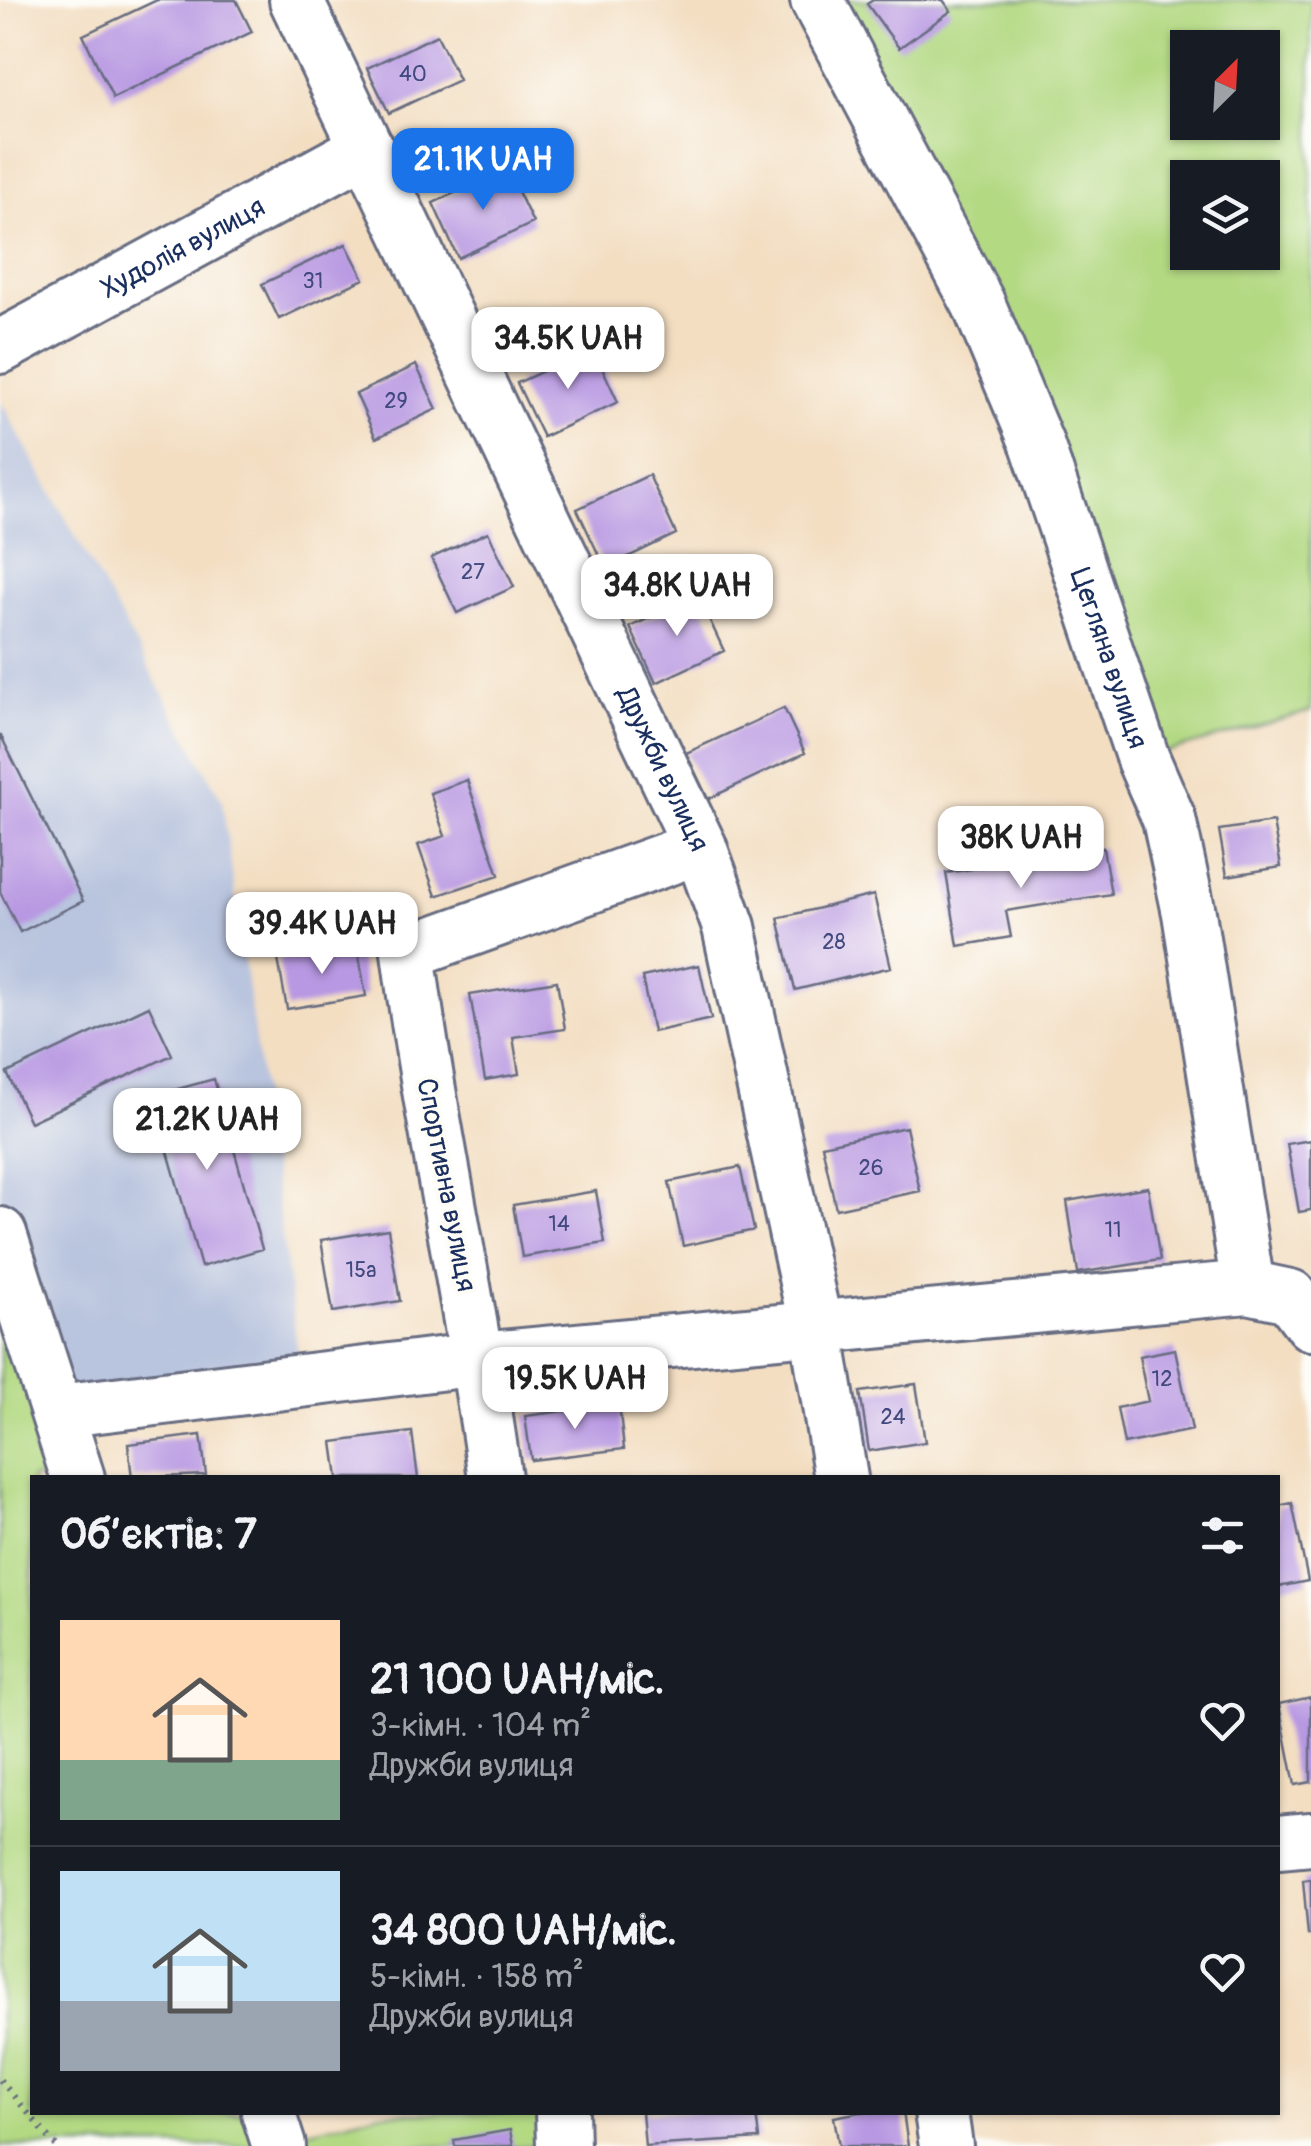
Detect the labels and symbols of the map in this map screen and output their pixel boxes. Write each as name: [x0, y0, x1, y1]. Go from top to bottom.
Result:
north arrow: [1170, 30, 1280, 140]
house number: 40: [399, 60, 427, 88]
pin: 21.1K UAH: [369, 128, 597, 213]
street label: Худолія вулиця: [95, 189, 271, 307]
house number: 31: [303, 267, 323, 295]
pin: 34.5K UAH: [454, 307, 682, 392]
house number: 29: [384, 387, 408, 415]
pin: 34.8K UAH: [563, 554, 791, 639]
house number: 27: [461, 558, 485, 586]
street label: Цегляна вулиця: [1063, 564, 1156, 753]
street label: Дружби вулиця: [608, 680, 717, 857]
pin: 38K UAH: [929, 806, 1113, 891]
pin: 39.4K UAH: [208, 892, 436, 977]
house number: 28: [822, 928, 846, 956]
street label: Спортивна вулиця: [408, 1075, 484, 1295]
pin: 21.2K UAH: [93, 1088, 321, 1173]
house number: 26: [858, 1154, 884, 1182]
house number: 14: [548, 1210, 570, 1238]
house number: 11: [1104, 1216, 1122, 1244]
house number: 15а: [346, 1256, 376, 1284]
pin: 19.5K UAH: [461, 1347, 689, 1432]
house number: 12: [1152, 1365, 1172, 1393]
house number: 24: [880, 1403, 906, 1431]

